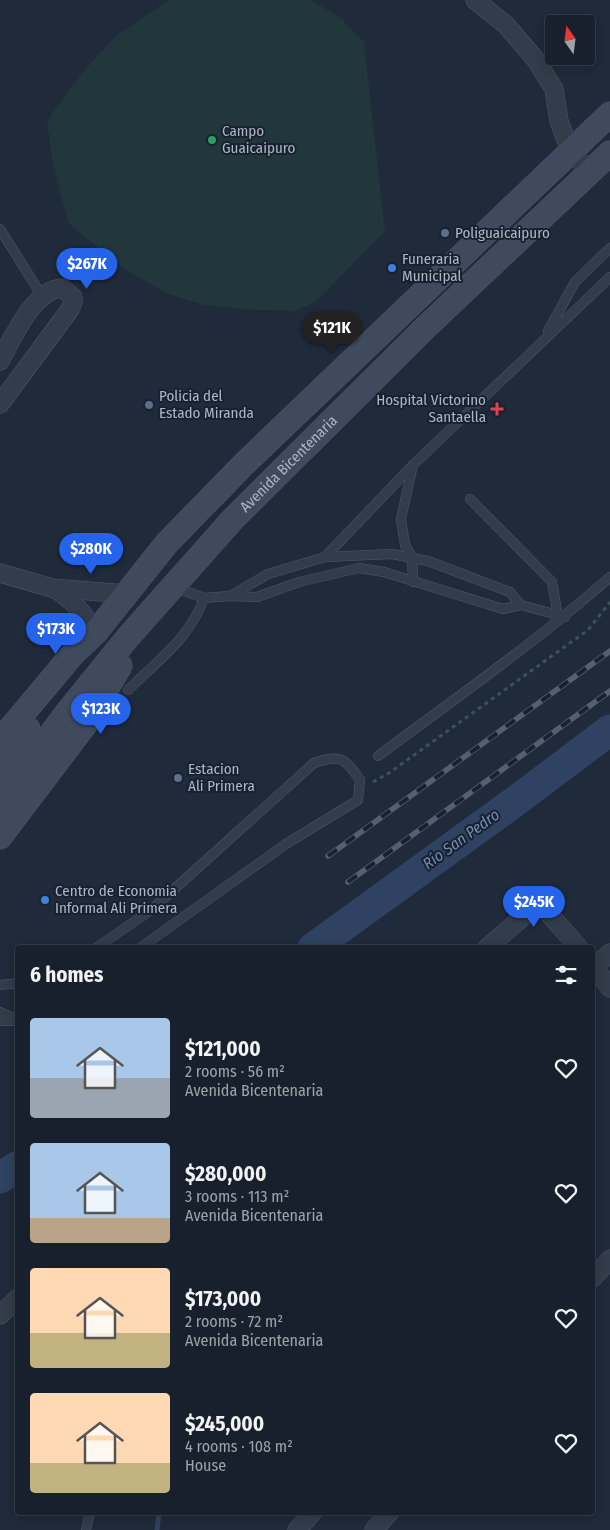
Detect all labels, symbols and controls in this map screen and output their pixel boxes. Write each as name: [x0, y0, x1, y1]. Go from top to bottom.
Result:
north arrow: [545, 15, 595, 65]
map controls: [545, 15, 595, 65]
place label: Campo Guaicaipuro: [222, 122, 296, 157]
marker: Campo Guaicaipuro: [206, 134, 218, 146]
place label: Poliguaicaipuro: [455, 224, 550, 242]
marker: Poliguaicaipuro: [439, 227, 451, 239]
pin: $267K: [52, 248, 122, 290]
place label: Funeraria Municipal: [402, 250, 461, 285]
text: $267K: [67, 254, 107, 273]
marker: Funeraria Municipal: [386, 262, 398, 274]
pin: $121K: [297, 312, 367, 354]
text: $121K: [313, 318, 351, 337]
place label: Policia del Estado Miranda: [159, 387, 254, 422]
place label: Hospital Victorino Santaella: [376, 391, 486, 426]
marker: Policia del Estado Miranda: [143, 399, 155, 411]
marker: Hospital Victorino Santaella: [490, 402, 504, 416]
street label: Avenida Bicentenaria: [236, 412, 341, 516]
pin: $280K: [56, 532, 126, 575]
text: $280K: [70, 539, 112, 558]
pin: $173K: [21, 612, 91, 655]
text: $173K: [37, 619, 75, 638]
pin: $123K: [66, 692, 136, 735]
text: $123K: [82, 699, 120, 718]
place label: Estacion Ali Primera: [188, 760, 255, 795]
marker: Estacion Ali Primera: [172, 772, 184, 784]
water label: Río San Pedro: [419, 805, 503, 873]
place label: Centro de Economia Informal Ali Primera: [55, 882, 177, 917]
pin: $245K: [499, 886, 569, 928]
text: $245K: [514, 892, 554, 911]
marker: Centro de Economia Informal Ali Primera: [39, 894, 51, 906]
icon: filters: [552, 961, 580, 989]
text: 6 homes: [30, 962, 103, 988]
text: $121,000: [185, 1036, 261, 1062]
icon: home: [70, 1038, 130, 1098]
icon: heart: [552, 1054, 580, 1082]
text: 2 rooms · 56 m²: [185, 1062, 285, 1081]
text: Avenida Bicentenaria: [185, 1081, 323, 1100]
text: $280,000: [185, 1161, 266, 1187]
icon: home: [70, 1163, 130, 1223]
icon: heart: [552, 1179, 580, 1207]
text: 3 rooms · 113 m²: [185, 1187, 289, 1206]
text: Avenida Bicentenaria: [185, 1206, 323, 1225]
text: $173,000: [185, 1286, 261, 1312]
icon: home: [70, 1288, 130, 1348]
icon: heart: [552, 1304, 580, 1332]
text: 2 rooms · 72 m²: [185, 1312, 283, 1331]
text: Avenida Bicentenaria: [185, 1331, 323, 1350]
text: $245,000: [185, 1411, 264, 1437]
icon: home: [70, 1413, 130, 1473]
icon: heart: [552, 1429, 580, 1457]
text: 4 rooms · 108 m²: [185, 1437, 293, 1456]
text: House: [185, 1456, 226, 1475]

